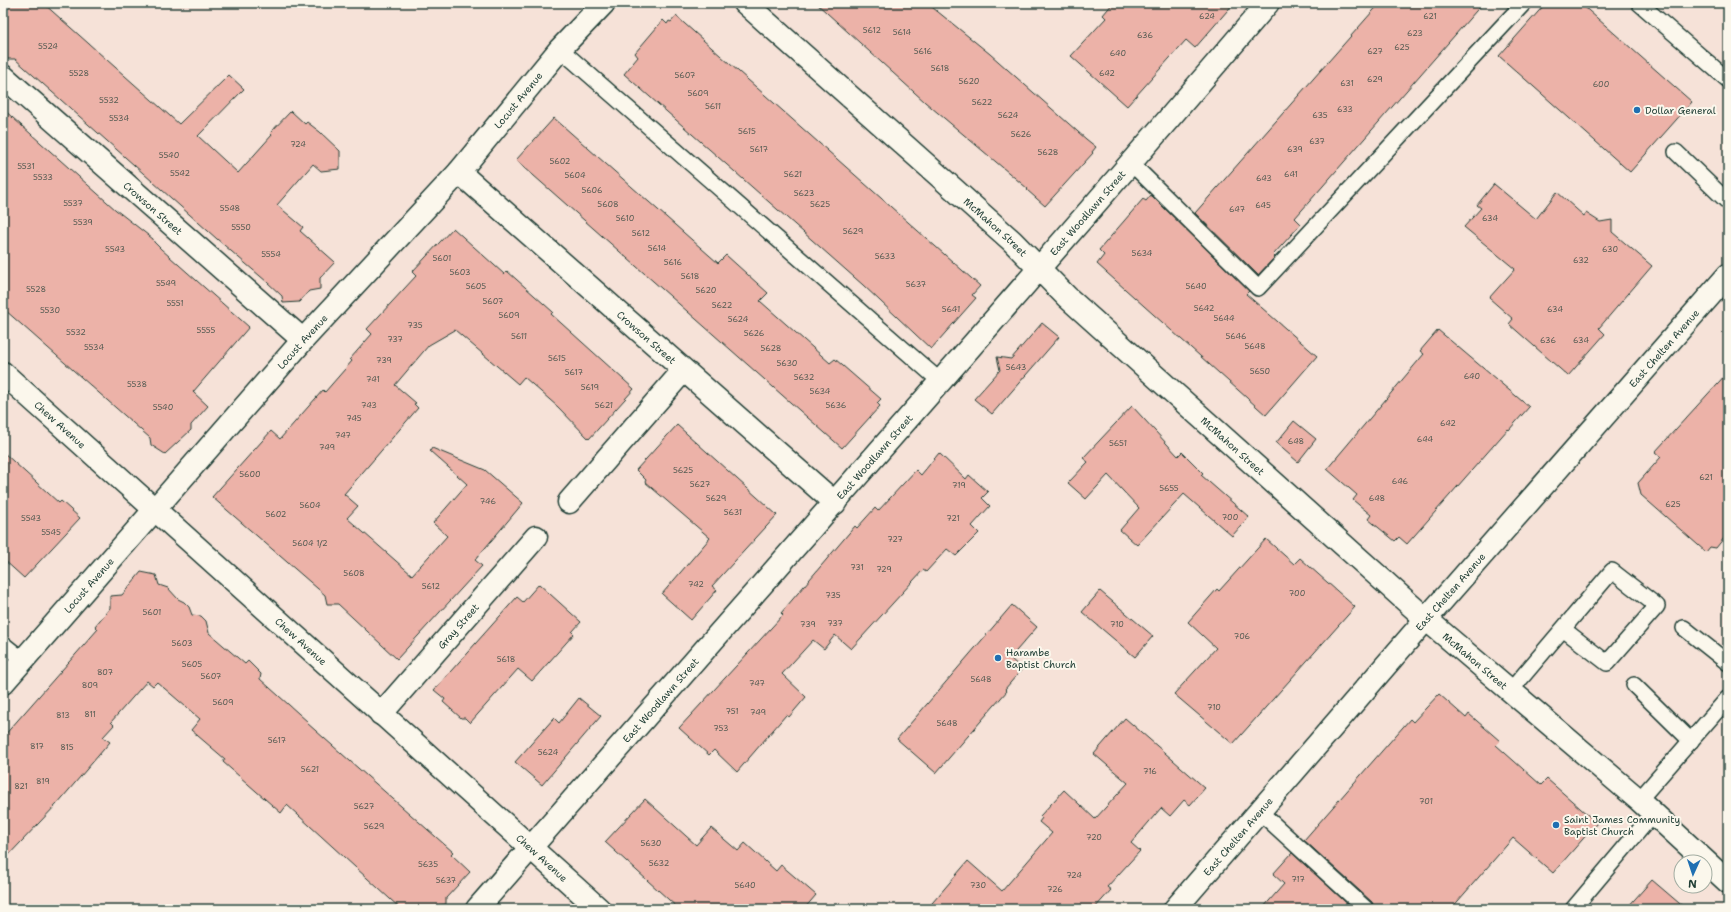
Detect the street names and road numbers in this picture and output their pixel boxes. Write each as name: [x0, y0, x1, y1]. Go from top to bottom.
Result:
street label: Locust Avenue: [491, 69, 546, 131]
street label: East Woodlawn Street: [1047, 168, 1128, 258]
street label: Crowson Street: [121, 179, 185, 238]
street label: McMahon Street: [961, 195, 1030, 259]
street label: East Chelten Avenue: [1626, 306, 1702, 390]
street label: Crowson Street: [614, 308, 679, 367]
street label: Locust Avenue: [274, 311, 331, 372]
street label: Chew Avenue: [31, 398, 89, 452]
street label: East Woodlawn Street: [834, 412, 916, 502]
street label: McMahon Street: [1198, 414, 1267, 478]
street label: East Chelten Avenue: [1413, 550, 1489, 634]
street label: Locust Avenue: [61, 555, 117, 616]
street label: Gray Street: [435, 601, 482, 652]
street label: Chew Avenue: [272, 615, 330, 668]
street label: McMahon Street: [1440, 630, 1510, 692]
street label: East Woodlawn Street: [620, 655, 702, 746]
street label: East Chelten Avenue: [1201, 794, 1276, 879]
street label: Chew Avenue: [513, 832, 571, 885]

